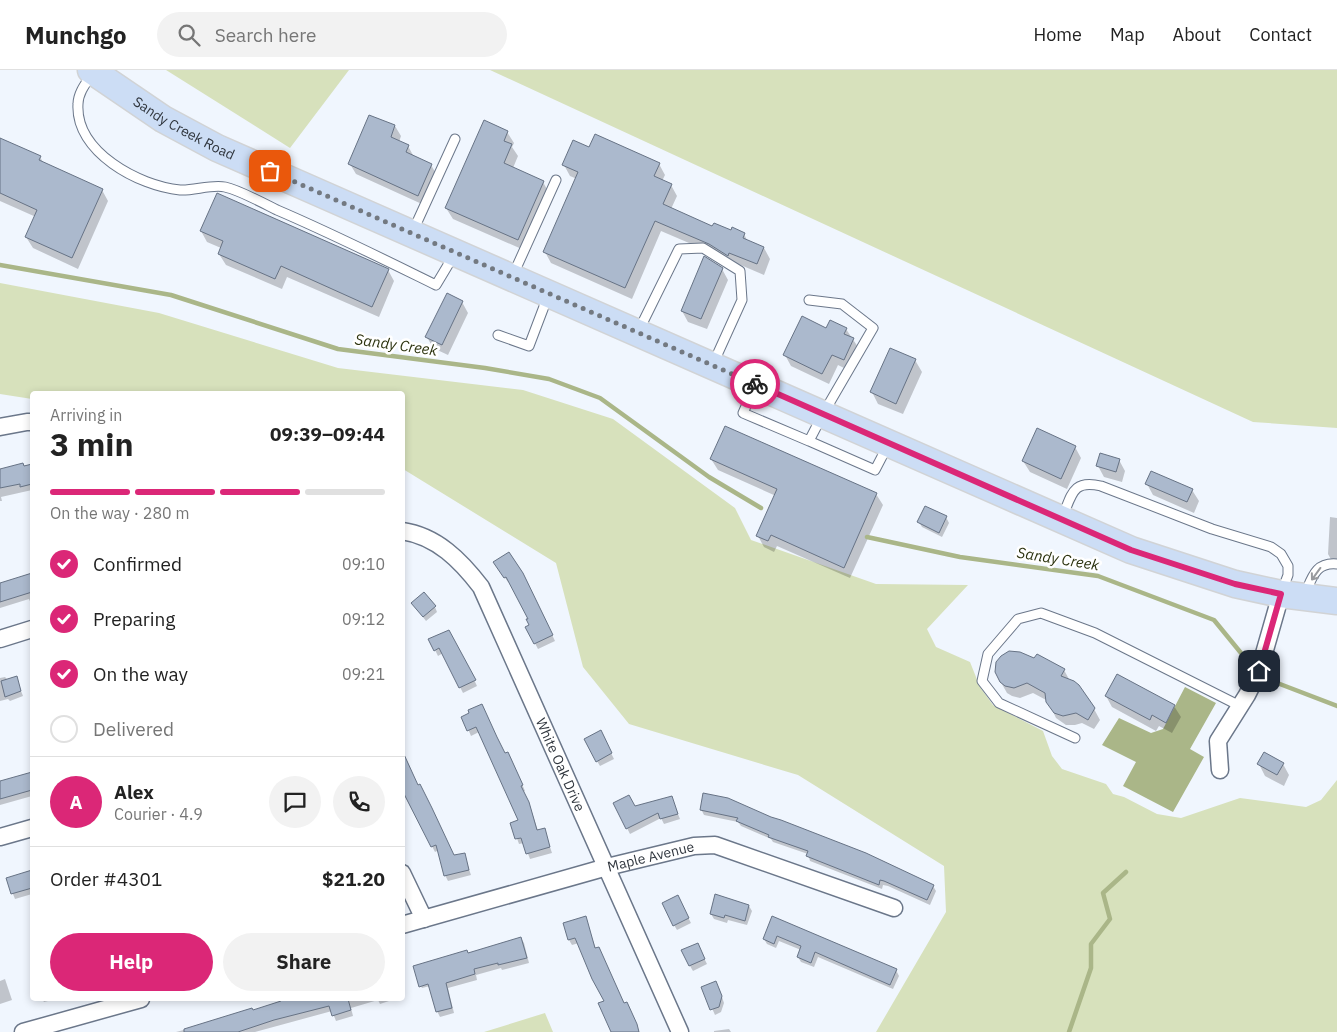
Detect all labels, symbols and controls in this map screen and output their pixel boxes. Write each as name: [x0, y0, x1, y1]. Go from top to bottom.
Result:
search box: [157, 12, 507, 57]
text: Munchgo: [25, 19, 127, 51]
icon: search: [175, 21, 203, 49]
text: Search here: [215, 23, 316, 47]
text: Home: [1034, 23, 1082, 46]
text: Map: [1110, 23, 1145, 46]
text: About: [1173, 23, 1221, 46]
text: Contact: [1249, 23, 1312, 46]
street label: Sandy Creek Road: [130, 92, 238, 164]
pin: [249, 150, 291, 192]
icon: bag: [256, 157, 284, 185]
water label: Sandy Creek: [354, 329, 439, 360]
courier: [730, 359, 780, 409]
icon: bike: [741, 370, 769, 398]
text: Arriving in: [50, 405, 122, 425]
text: 09:39–09:44: [270, 422, 385, 446]
text: 3 min: [50, 423, 134, 465]
text: On the way · 280 m: [50, 503, 189, 523]
water label: Sandy Creek: [1016, 543, 1101, 574]
icon: check: [50, 550, 78, 578]
text: Confirmed: [93, 552, 182, 576]
text: 09:10: [342, 554, 385, 574]
one-way arrow: [1311, 567, 1321, 581]
icon: check: [50, 605, 78, 633]
text: Preparing: [93, 607, 175, 631]
text: 09:12: [342, 609, 385, 629]
pin: [1238, 650, 1280, 692]
icon: home: [1245, 657, 1273, 685]
icon: check: [50, 660, 78, 688]
text: On the way: [93, 662, 188, 686]
text: 09:21: [342, 664, 385, 684]
street label: White Oak Drive: [532, 715, 589, 814]
text: Delivered: [93, 717, 174, 741]
button: chat: [269, 776, 321, 828]
button: phone: [333, 776, 385, 828]
text: Alex: [114, 780, 154, 804]
text: A: [69, 790, 83, 814]
text: Courier · 4.9: [114, 804, 203, 824]
street label: Maple Avenue: [606, 837, 696, 876]
text: Order #4301: [50, 867, 162, 891]
text: $21.20: [322, 867, 385, 891]
button: Help: [50, 933, 213, 991]
button: Share: [223, 933, 385, 991]

